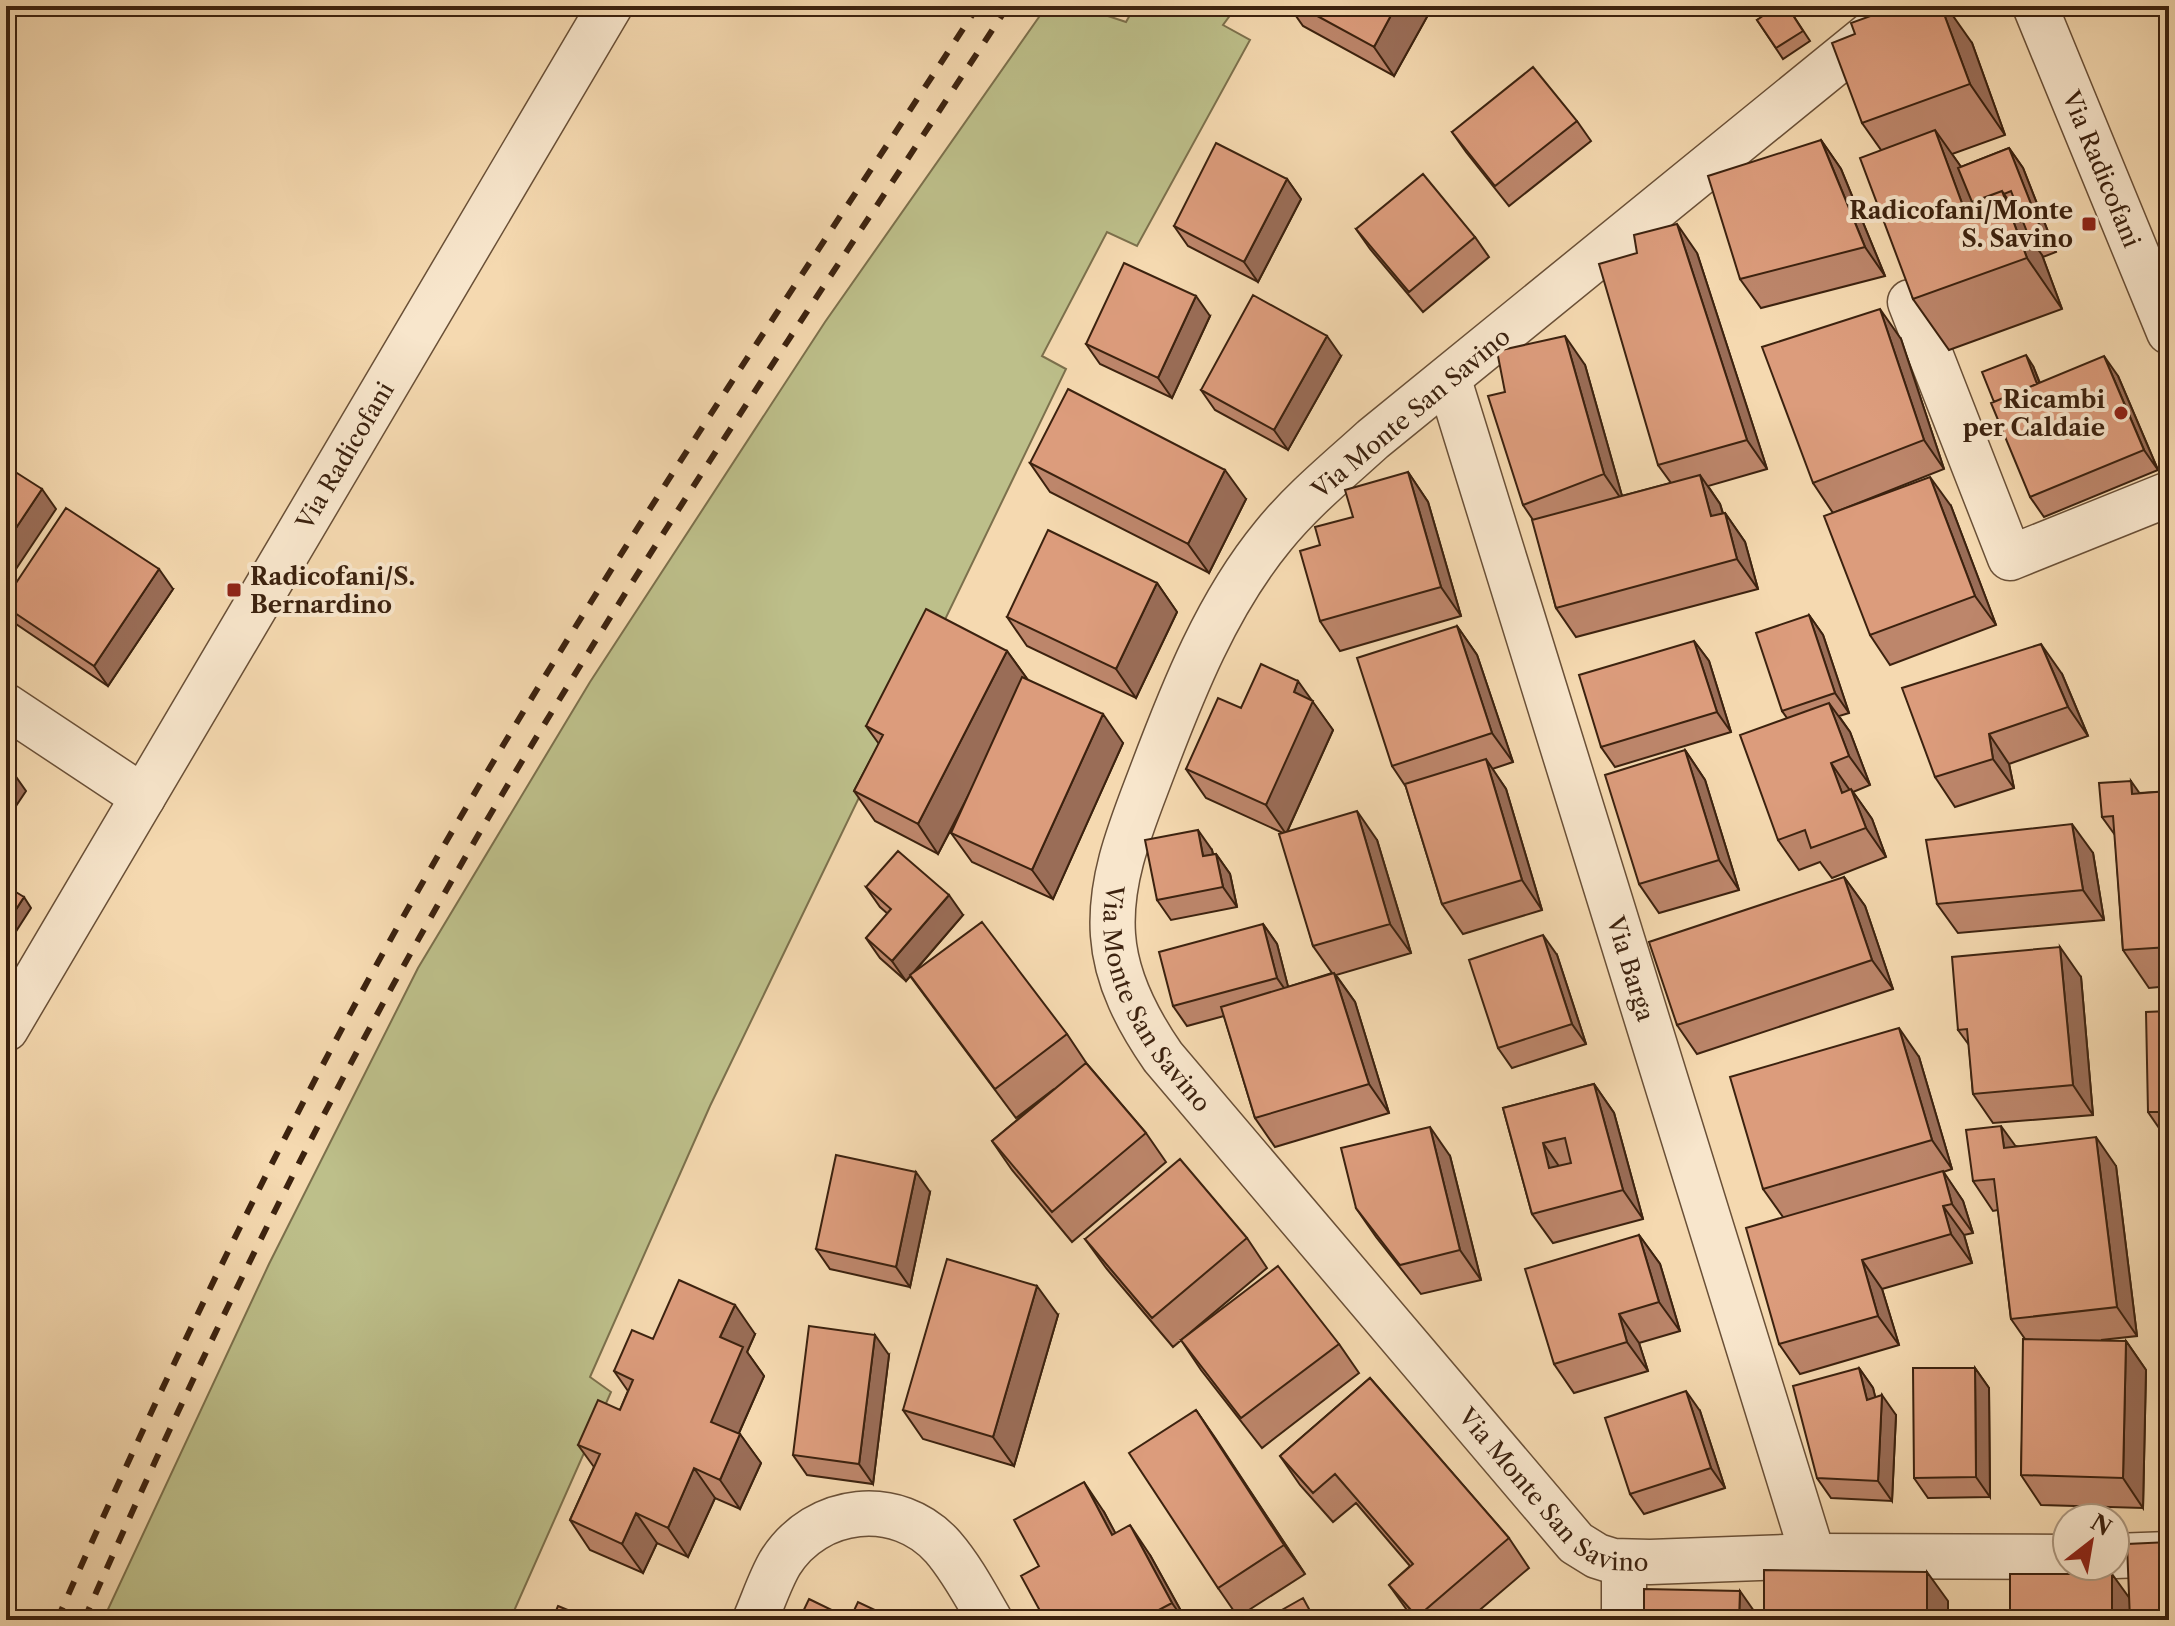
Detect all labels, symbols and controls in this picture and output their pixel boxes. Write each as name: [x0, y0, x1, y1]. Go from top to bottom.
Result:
street label: Via Radicofani: [2056, 85, 2147, 251]
place label: Radicofani/Monte S. Savino: [1849, 196, 2073, 253]
marker: Radicofani/Monte S. Savino: [2080, 215, 2098, 233]
street label: Via Monte San Savino: [1305, 322, 1516, 505]
street label: Via Radicofani: [289, 376, 399, 535]
place label: Ricambi per Caldaie: [1963, 385, 2105, 442]
marker: Ricambi per Caldaie: [2112, 404, 2130, 422]
place label: Radicofani/S. Bernardino: [250, 562, 415, 619]
marker: Radicofani/S. Bernardino: [225, 581, 243, 599]
street label: Via Monte San Savino: [1098, 882, 1217, 1117]
street label: Via Barga: [1601, 912, 1661, 1025]
street label: Via Monte San Savino: [1452, 1401, 1649, 1576]
north arrow: [2051, 1502, 2131, 1582]
text: N: [2086, 1509, 2116, 1542]

